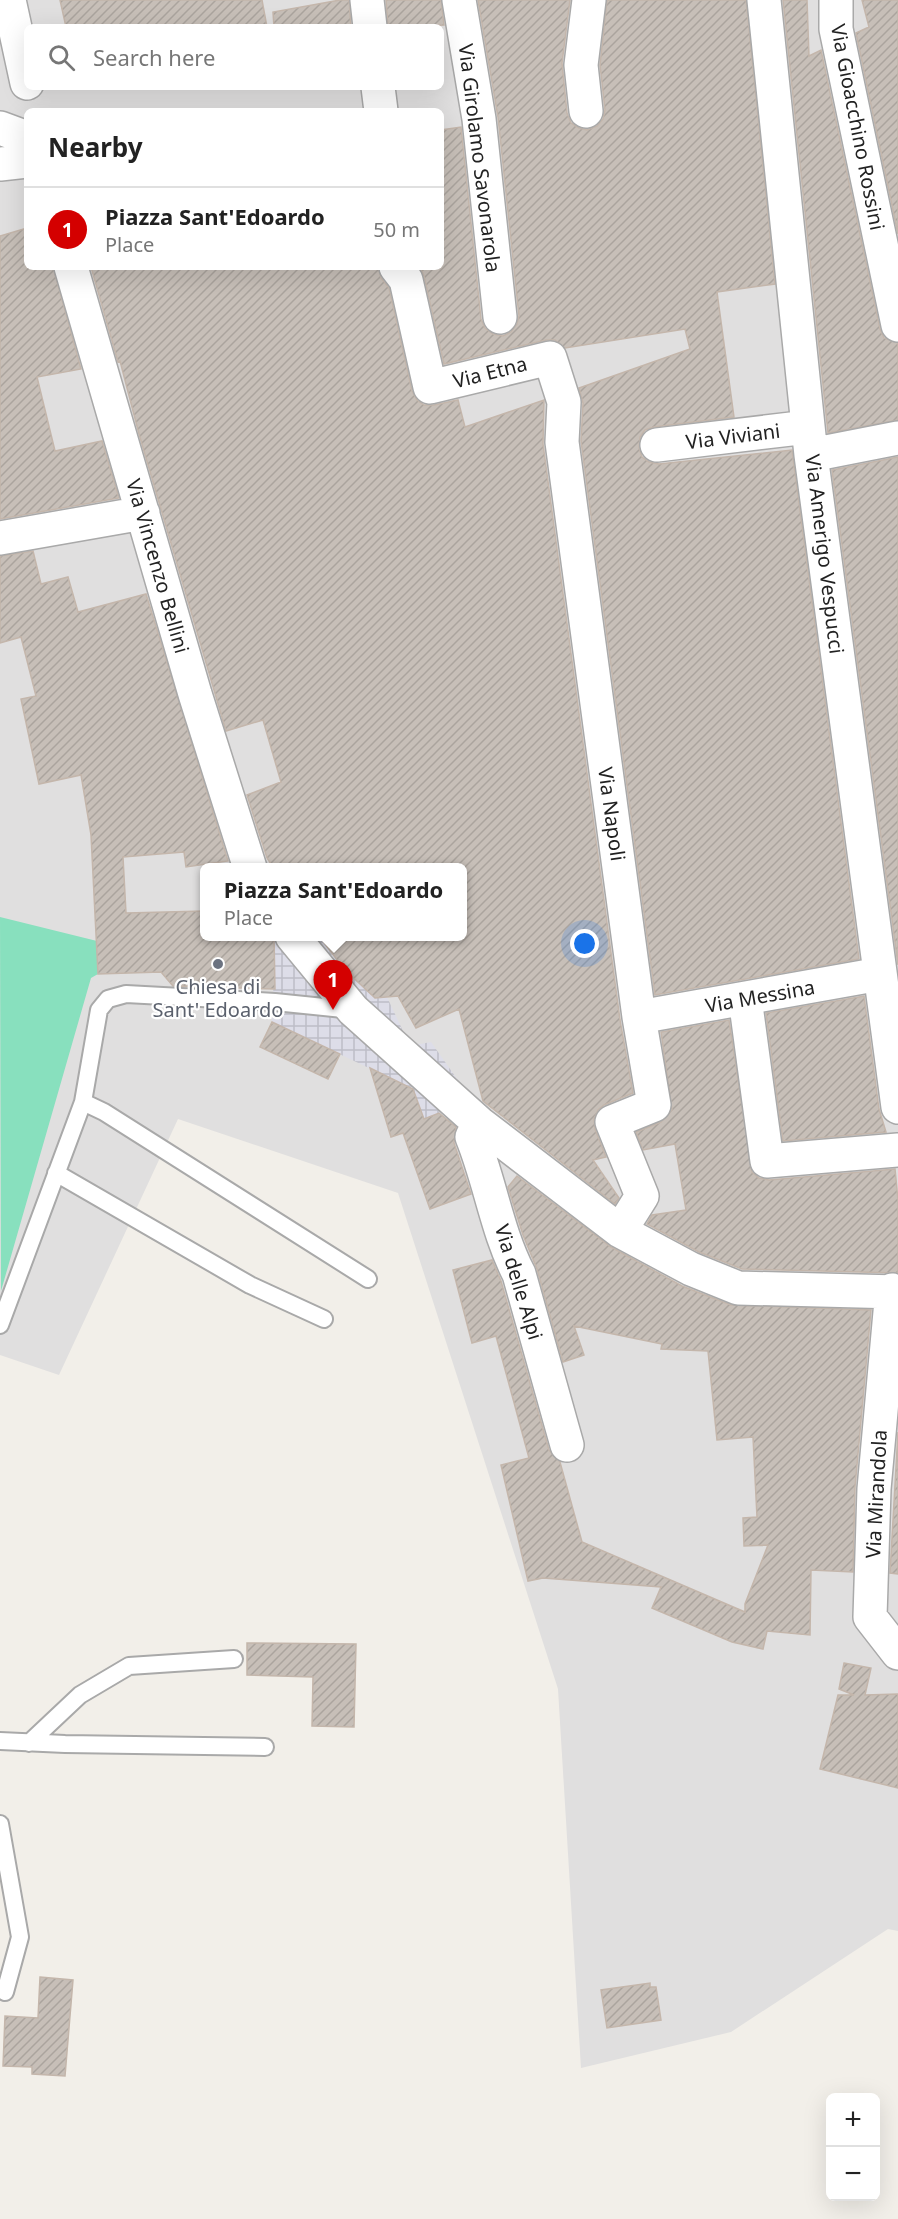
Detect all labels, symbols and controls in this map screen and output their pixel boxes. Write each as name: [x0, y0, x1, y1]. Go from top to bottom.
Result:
street label: Via Gioacchino Rossini: [825, 22, 891, 232]
search box: [24, 24, 444, 90]
icon: search: [45, 41, 78, 74]
text: Search here: [93, 42, 215, 72]
street label: Via Girolamo Savonarola: [453, 42, 507, 274]
text: Nearby: [48, 129, 143, 165]
text: Piazza Sant'Edoardo: [105, 201, 325, 231]
text: 1: [62, 216, 73, 243]
text: 50 m: [373, 216, 420, 243]
text: Place: [105, 231, 154, 258]
street label: Via Etna: [450, 350, 530, 394]
street label: Via Viviani: [684, 417, 782, 455]
street label: Via Amerigo Vespucci: [799, 453, 851, 655]
street label: Via Vincenzo Bellini: [120, 476, 196, 656]
street label: Via Napoli: [592, 765, 632, 863]
popup: [200, 863, 467, 941]
text: Piazza Sant'Edoardo: [224, 874, 443, 904]
text: Place: [224, 904, 273, 931]
your location: [570, 929, 599, 958]
marker: Chiesa di Sant' Edoardo: [211, 957, 225, 971]
pin: 1: [314, 960, 352, 1010]
place label: Chiesa di Sant' Edoardo: [153, 973, 283, 1023]
street label: Via Messina: [703, 973, 817, 1019]
street label: Via delle Alpi: [489, 1221, 549, 1343]
street label: Via Mirandola: [859, 1429, 893, 1559]
map controls: [826, 2093, 880, 2201]
button: +: [826, 2093, 880, 2147]
button: −: [826, 2147, 880, 2201]

